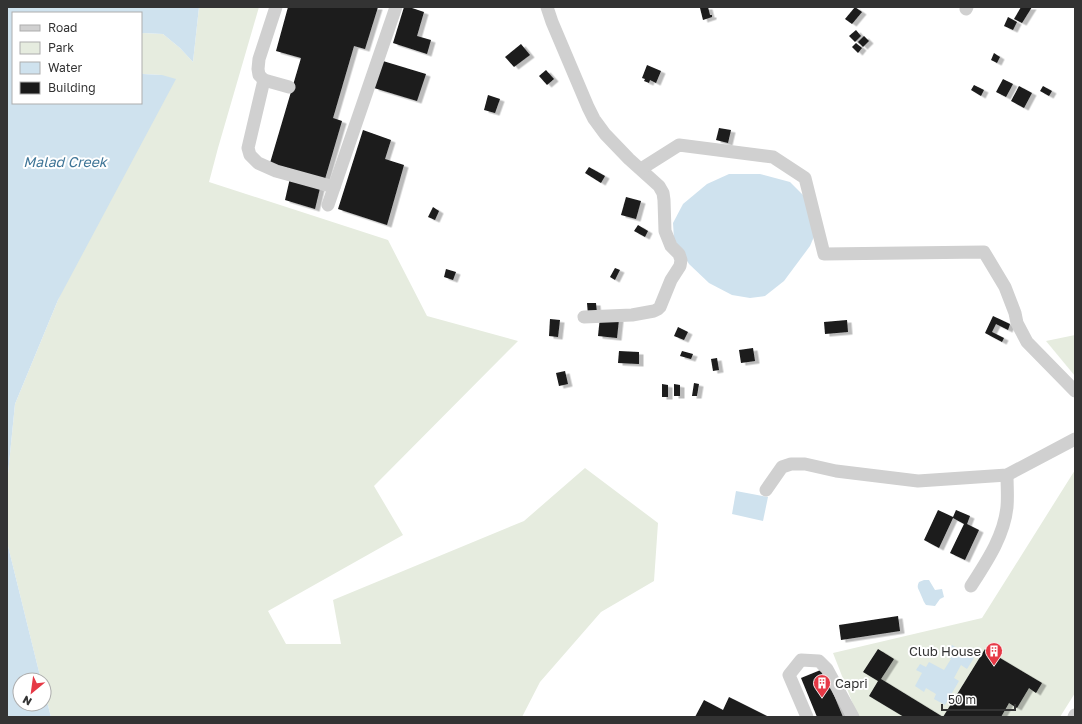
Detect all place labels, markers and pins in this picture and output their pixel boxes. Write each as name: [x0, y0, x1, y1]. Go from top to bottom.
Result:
building icon: Club House: [984, 641, 1004, 666]
place label: Club House: [909, 643, 981, 659]
building icon: Capri: [812, 673, 832, 698]
place label: Capri: [835, 675, 868, 691]

